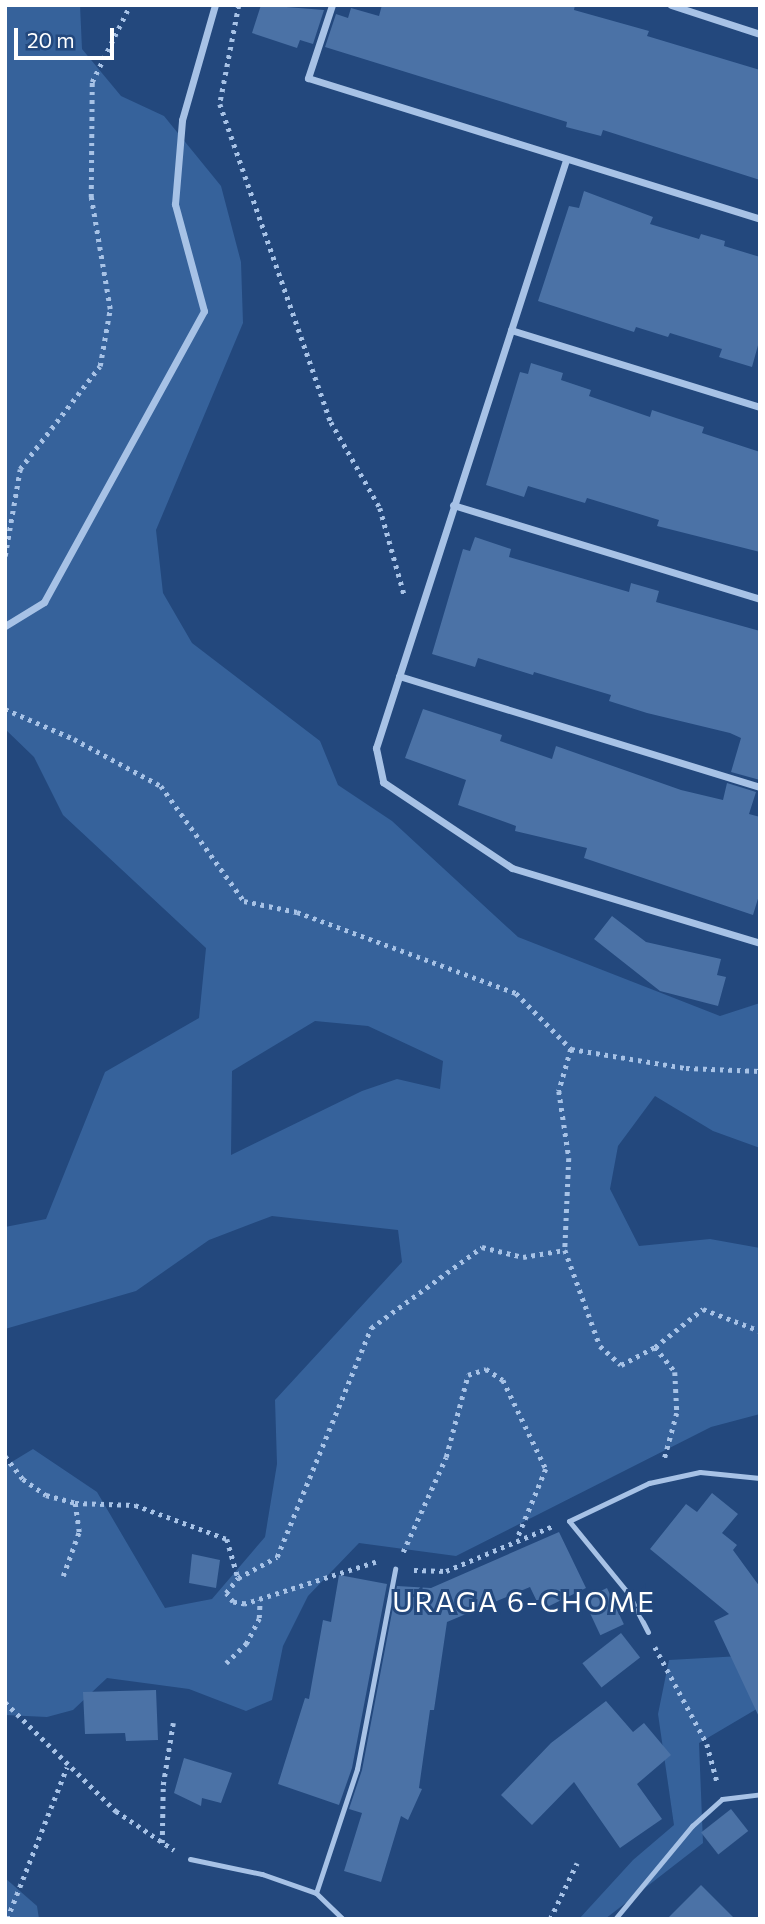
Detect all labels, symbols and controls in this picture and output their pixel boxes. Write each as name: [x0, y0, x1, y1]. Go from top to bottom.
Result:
scale bar: [18, 14, 117, 58]
text: 20 m: [27, 27, 75, 52]
district label: URAGA 6-CHOME: [394, 1584, 654, 1618]

